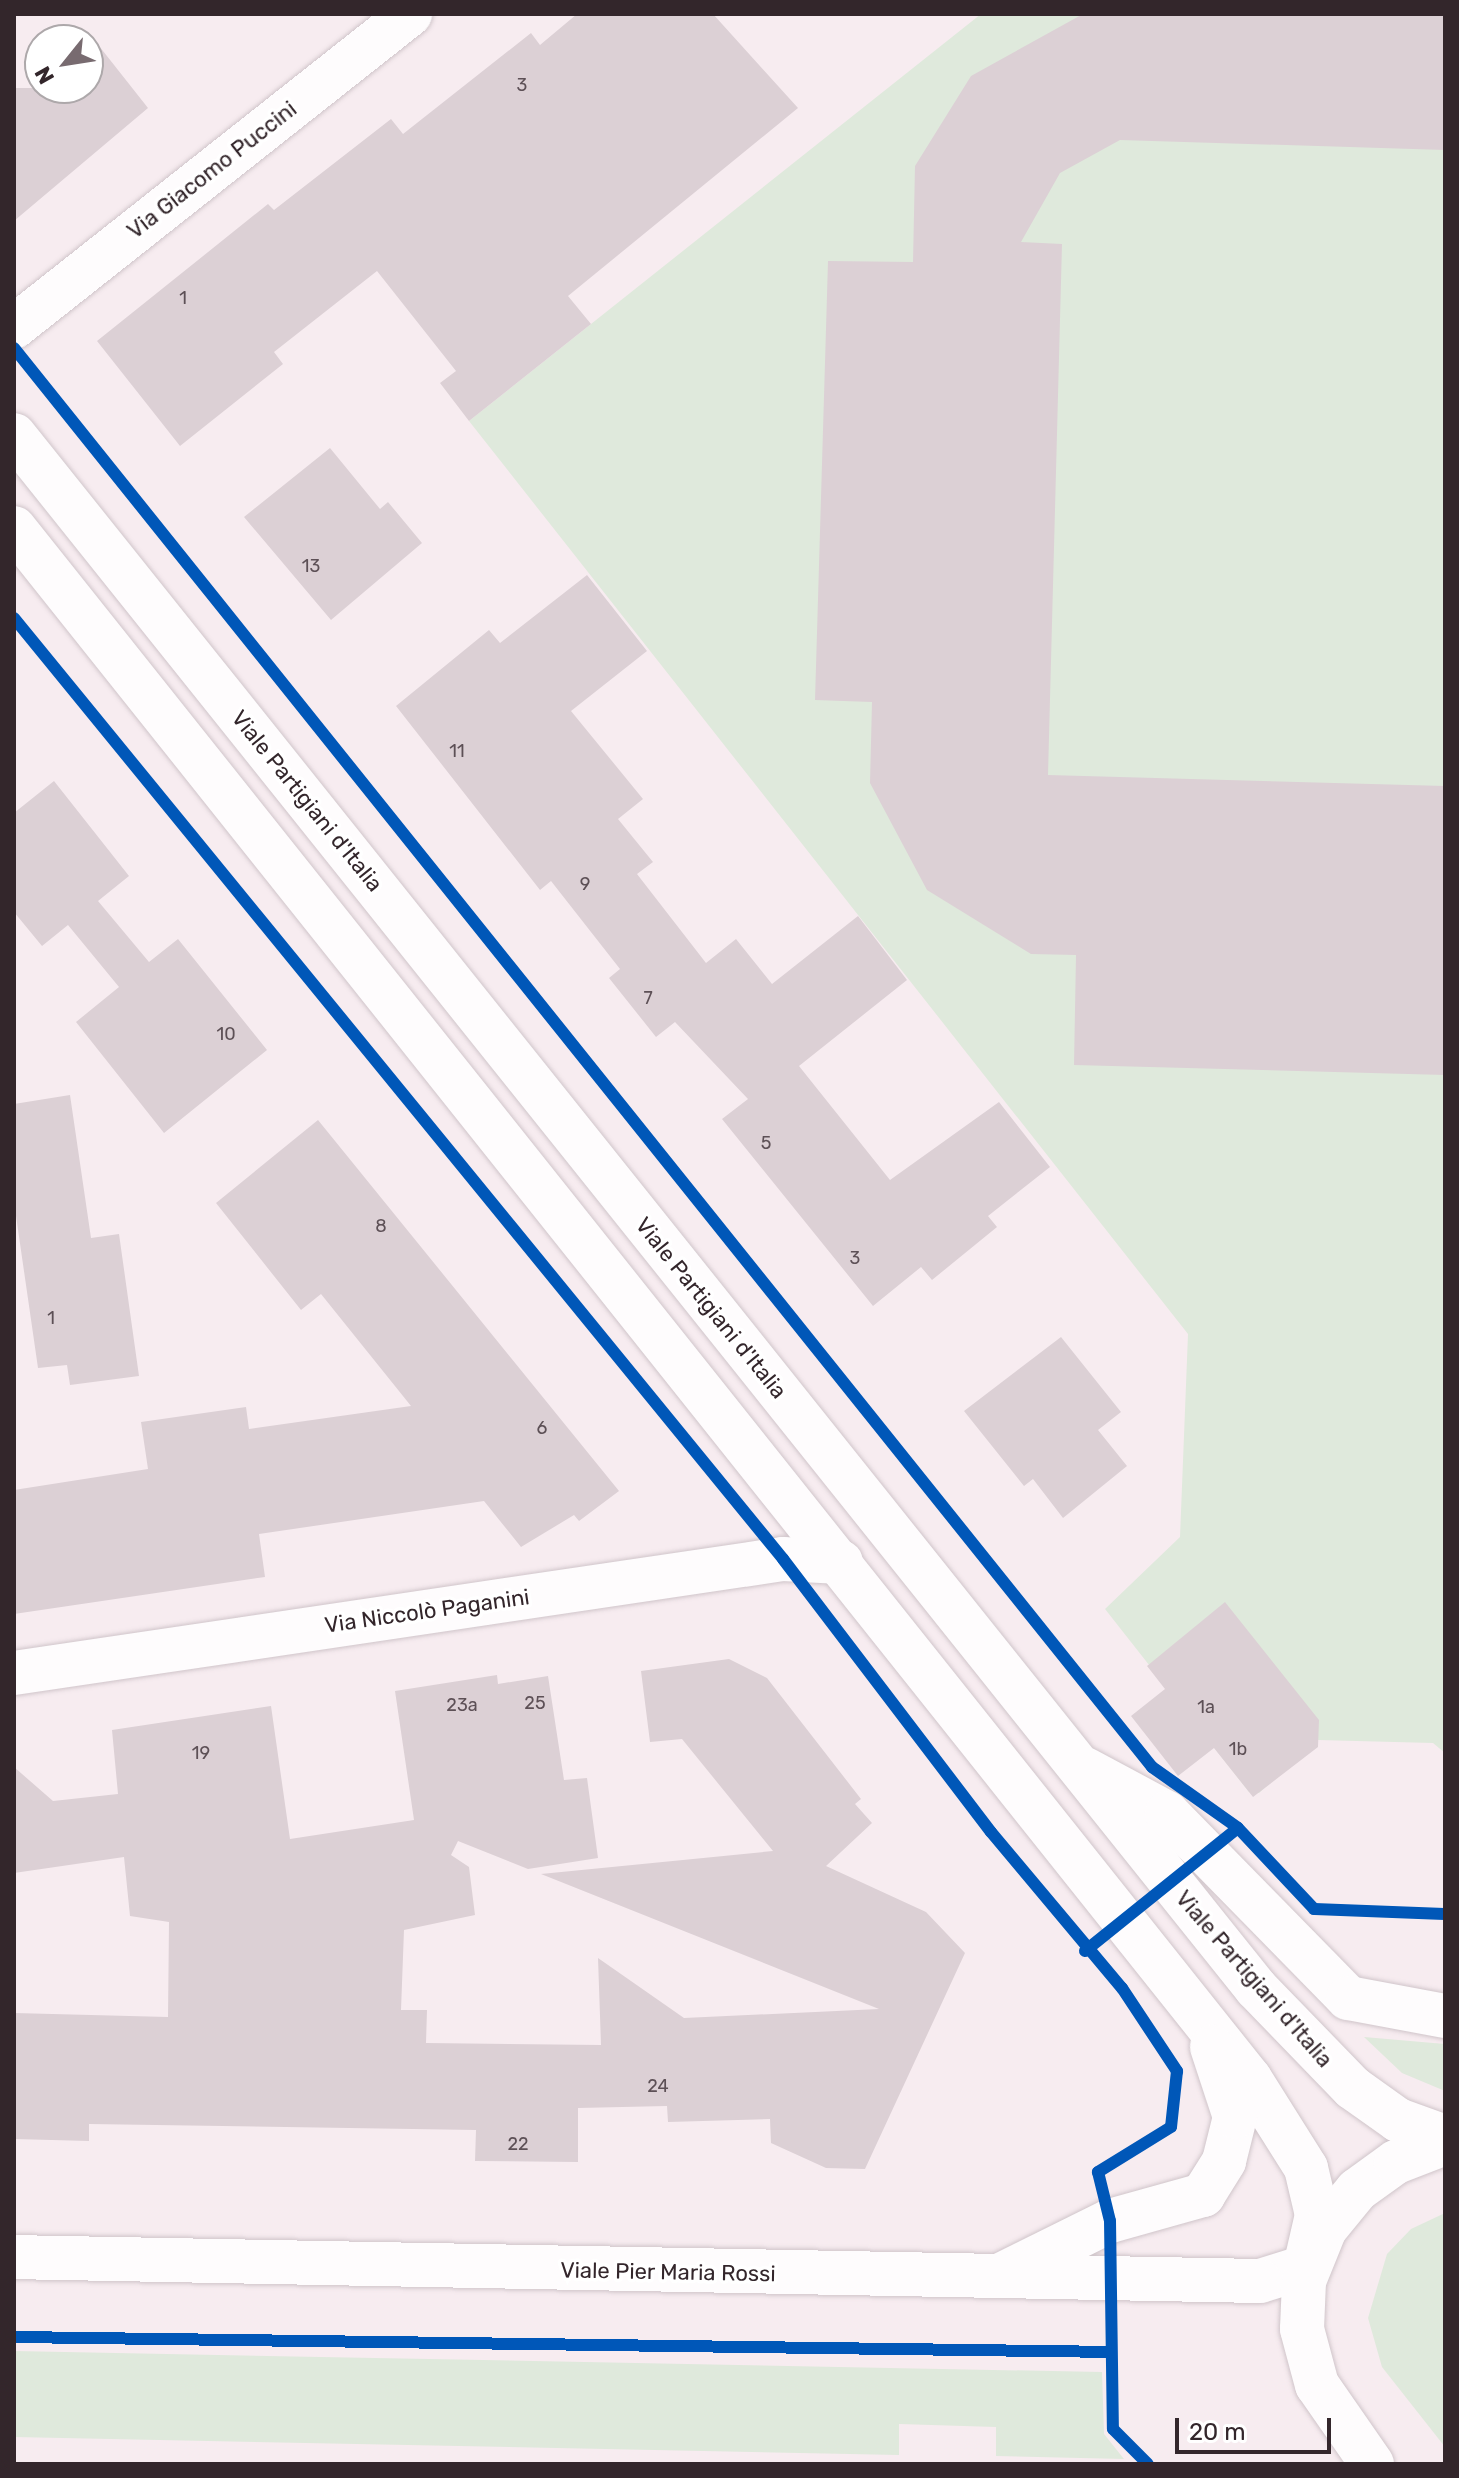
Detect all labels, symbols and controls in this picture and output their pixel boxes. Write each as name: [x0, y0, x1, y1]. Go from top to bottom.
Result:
north arrow: [24, 24, 104, 104]
text: N: [29, 62, 60, 89]
house number: 3: [517, 74, 527, 96]
street label: Via Giacomo Puccini: [122, 96, 302, 244]
house number: 1: [179, 287, 187, 309]
house number: 13: [302, 555, 320, 577]
street label: Viale Partigiani d'Italia: [226, 705, 388, 897]
house number: 11: [449, 740, 465, 762]
house number: 9: [580, 873, 590, 895]
house number: 7: [643, 987, 653, 1009]
house number: 10: [216, 1023, 236, 1045]
house number: 5: [761, 1132, 771, 1154]
street label: Viale Partigiani d'Italia: [630, 1212, 792, 1404]
house number: 8: [375, 1215, 387, 1237]
house number: 3: [850, 1247, 860, 1269]
house number: 1: [47, 1307, 55, 1329]
house number: 6: [537, 1417, 547, 1439]
street label: Via Niccolò Paganini: [323, 1584, 531, 1638]
house number: 25: [524, 1692, 546, 1714]
house number: 23a: [446, 1694, 478, 1716]
house number: 1a: [1197, 1696, 1215, 1718]
house number: 1b: [1229, 1738, 1247, 1760]
house number: 19: [192, 1742, 210, 1764]
street label: Viale Partigiani d'Italia: [1170, 1885, 1338, 2073]
house number: 24: [647, 2075, 669, 2097]
house number: 22: [507, 2133, 529, 2155]
street label: Viale Pier Maria Rossi: [560, 2257, 776, 2287]
scale bar: [1179, 2402, 1335, 2452]
text: 20 m: [1189, 2418, 1246, 2446]

